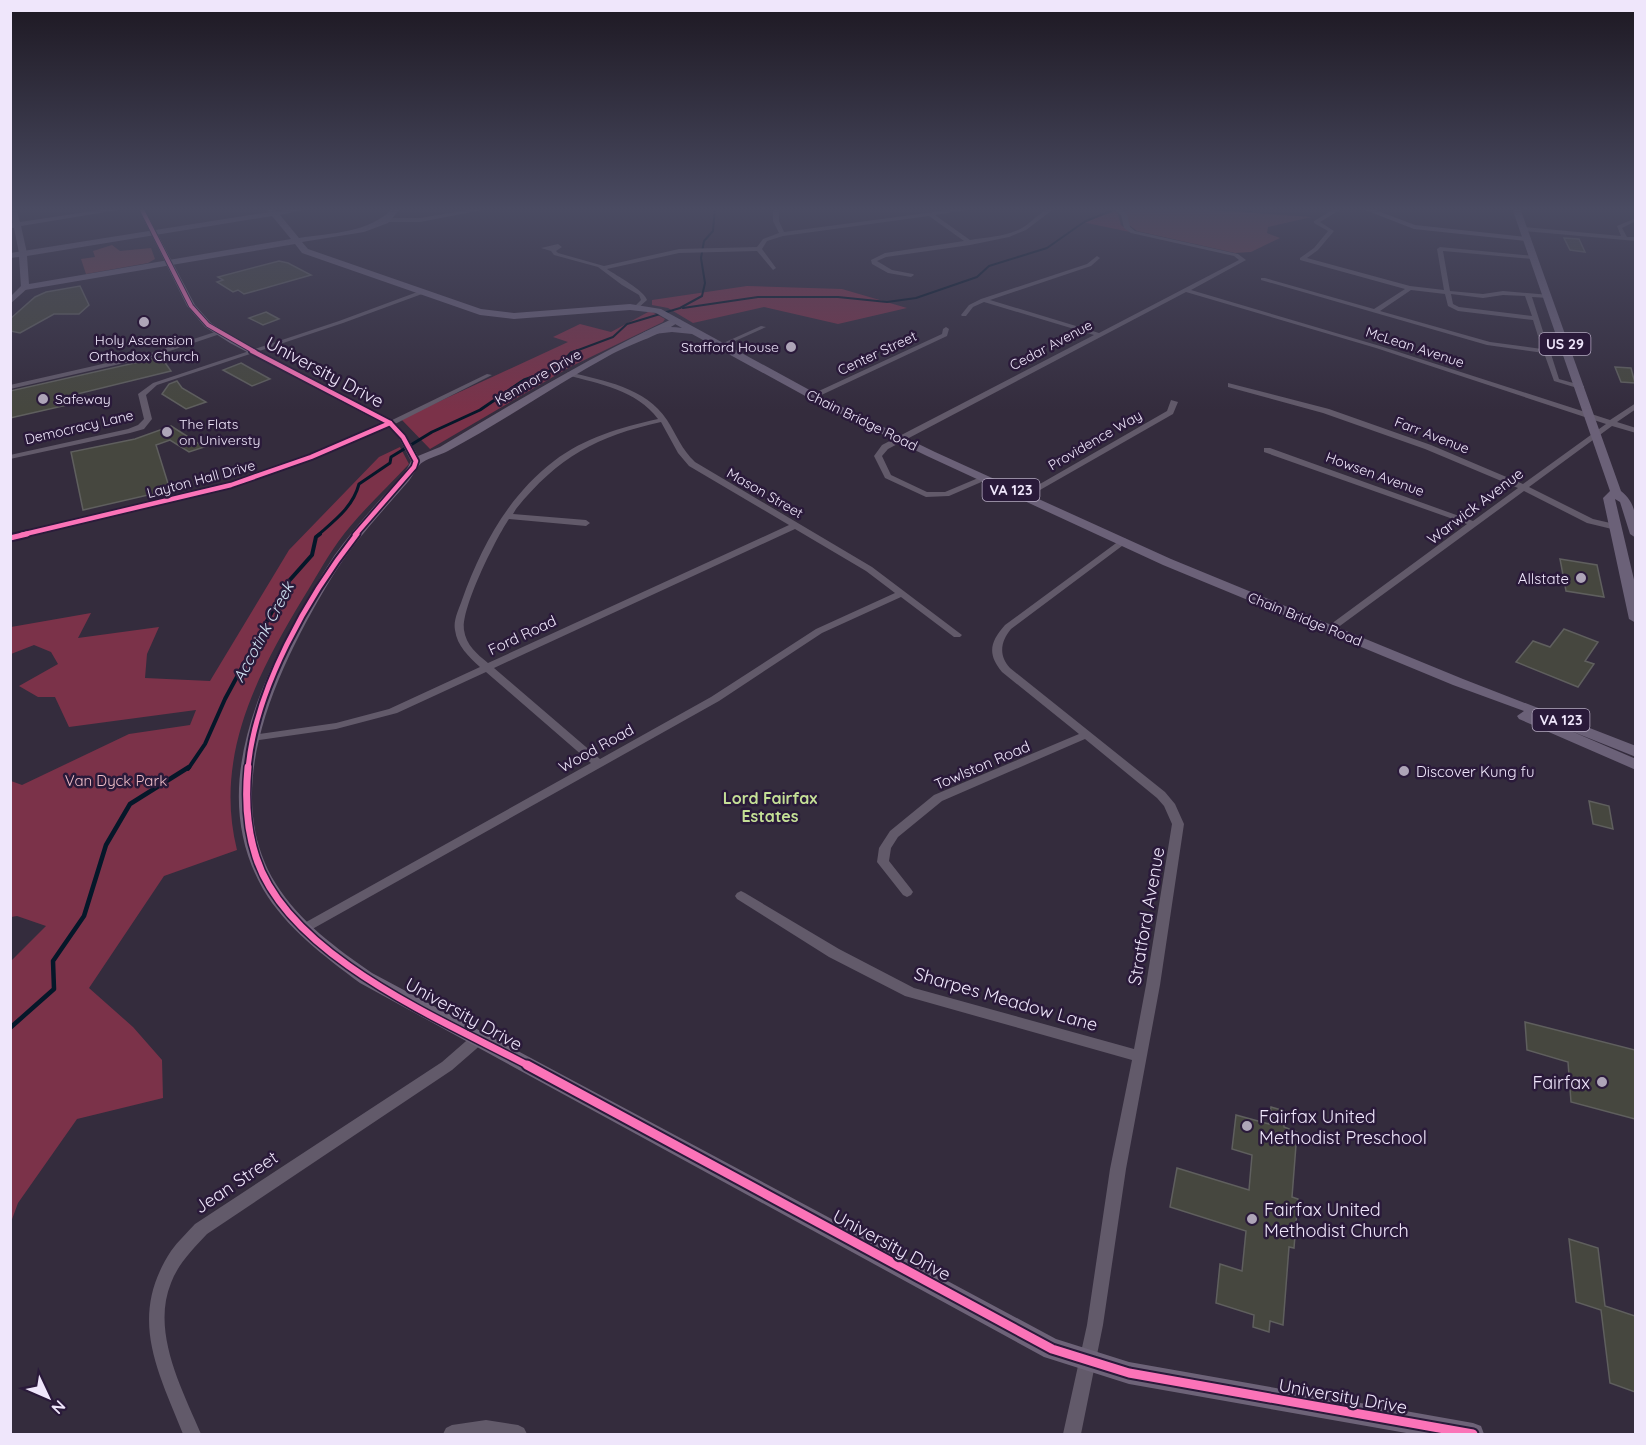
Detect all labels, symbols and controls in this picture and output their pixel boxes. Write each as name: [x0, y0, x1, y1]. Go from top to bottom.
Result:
marker: Holy Ascension Orthodox Church: [137, 315, 151, 329]
street label: Cedar Avenue: [1007, 316, 1096, 374]
street label: McLean Avenue: [1363, 323, 1467, 371]
street label: Center Street: [835, 327, 920, 379]
place label: Holy Ascension Orthodox Church: [89, 331, 199, 365]
street label: University Drive: [262, 331, 388, 413]
road number: US 29: [1540, 333, 1590, 355]
place label: Stafford House: [681, 338, 779, 356]
marker: Stafford House: [784, 340, 798, 354]
street label: Kenmore Drive: [492, 345, 585, 409]
street label: Chain Bridge Road: [803, 385, 921, 455]
place label: Safeway: [55, 390, 111, 408]
marker: Safeway: [36, 392, 50, 406]
street label: Democracy Lane: [23, 406, 135, 448]
street label: Providence Way: [1045, 406, 1145, 474]
street label: Farr Avenue: [1392, 413, 1472, 458]
place label: The Flats on Universty: [179, 415, 260, 449]
marker: The Flats on Universty: [160, 425, 174, 439]
street label: Howsen Avenue: [1323, 448, 1427, 500]
street label: Layton Hall Drive: [145, 456, 257, 502]
street label: Mason Street: [724, 464, 807, 522]
street label: Warwick Avenue: [1423, 464, 1527, 548]
road number: VA 123: [982, 479, 1040, 501]
place label: Allstate: [1518, 569, 1569, 588]
marker: Allstate: [1574, 571, 1588, 585]
water label: Accotink Creek: [228, 577, 298, 685]
street label: Chain Bridge Road: [1245, 588, 1365, 650]
street label: Ford Road: [485, 611, 559, 659]
road number: VA 123: [1532, 709, 1590, 731]
street label: Wood Road: [555, 720, 637, 776]
street label: Towlston Road: [931, 736, 1033, 794]
place label: Discover Kung fu: [1416, 762, 1535, 781]
marker: Discover Kung fu: [1397, 764, 1411, 778]
park label: Van Dyck Park: [65, 771, 167, 790]
district label: Lord Fairfax Estates: [723, 788, 817, 826]
street label: Stratford Avenue: [1123, 845, 1169, 987]
street label: Sharpes Meadow Lane: [912, 962, 1100, 1036]
street label: University Drive: [401, 972, 527, 1056]
place label: Fairfax: [1532, 1071, 1590, 1094]
marker: Fairfax: [1595, 1075, 1609, 1089]
place label: Fairfax United Methodist Preschool: [1259, 1105, 1427, 1149]
marker: Fairfax United Methodist Preschool: [1240, 1119, 1254, 1133]
street label: Jean Street: [190, 1146, 282, 1218]
place label: Fairfax United Methodist Church: [1264, 1198, 1409, 1242]
street label: University Drive: [829, 1204, 955, 1286]
marker: Fairfax United Methodist Church: [1245, 1212, 1259, 1226]
north arrow: [18, 1367, 78, 1427]
street label: University Drive: [1277, 1373, 1409, 1419]
text: N: [48, 1396, 70, 1419]

